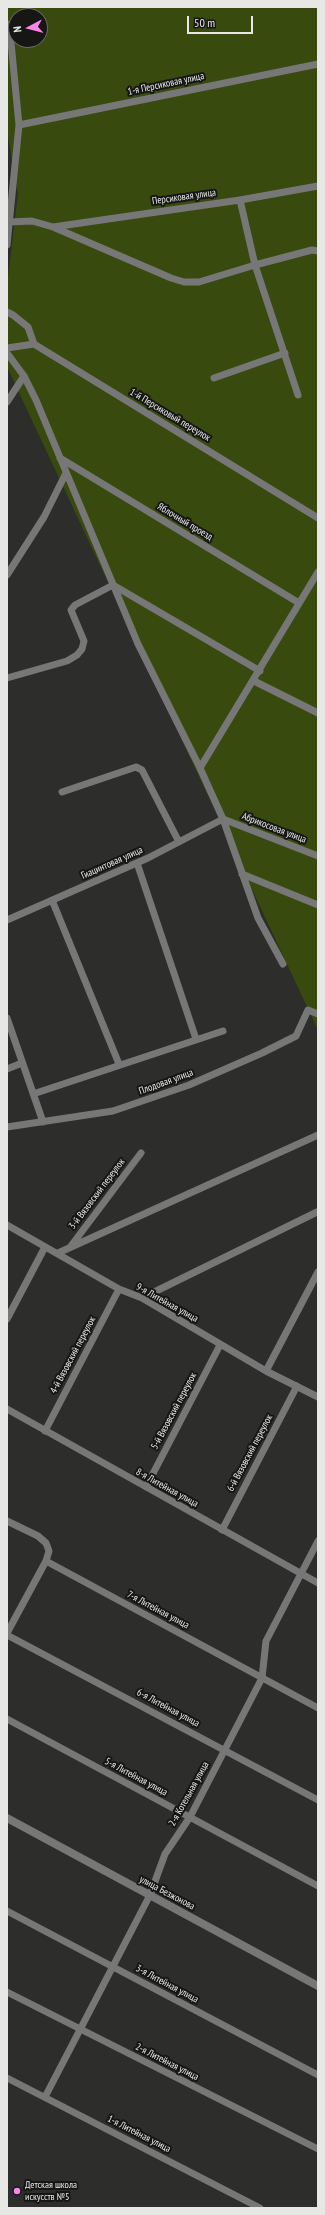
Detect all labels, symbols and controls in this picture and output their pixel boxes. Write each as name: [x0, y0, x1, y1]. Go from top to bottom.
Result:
north arrow: [8, 8, 48, 48]
scale bar: [189, 8, 255, 34]
text: 50 m: [194, 15, 215, 30]
text: N: [10, 26, 24, 33]
street label: 1-я Персиковая улица: [127, 70, 205, 98]
street label: Персиковая улица: [151, 187, 217, 207]
street label: 1-й Персиковый переулок: [127, 386, 213, 444]
street label: Яблочный проезд: [155, 501, 215, 543]
street label: Абрикосовая улица: [240, 810, 308, 846]
street label: Гиацинтовая улица: [79, 844, 145, 882]
street label: Плодовая улица: [137, 1067, 195, 1097]
street label: 3-й Вязовский переулок: [67, 1156, 127, 1232]
street label: 9-я Литейная улица: [134, 1281, 200, 1325]
street label: 4-й Вязовский переулок: [48, 1315, 98, 1395]
street label: 5-й Вязовский переулок: [149, 1371, 199, 1451]
street label: 6-й Вязовский переулок: [225, 1413, 275, 1493]
street label: 8-я Литейная улица: [134, 1466, 200, 1510]
street label: 7-я Литейная улица: [125, 1589, 191, 1631]
street label: 6-я Литейная улица: [135, 1686, 201, 1730]
street label: 5-я Литейная улица: [103, 1755, 169, 1799]
street label: 2-я Котельная улица: [166, 1760, 212, 1828]
street label: улица Безжонова: [137, 1873, 197, 1913]
street label: 3-я Литейная улица: [134, 1962, 200, 2006]
street label: 2-я Литейная улица: [133, 2041, 201, 2083]
street label: 1-я Литейная улица: [105, 2113, 173, 2155]
place label: Детская школа искусств №5: [25, 2179, 77, 2202]
marker: Детская школа искусств №5: [12, 2186, 22, 2196]

